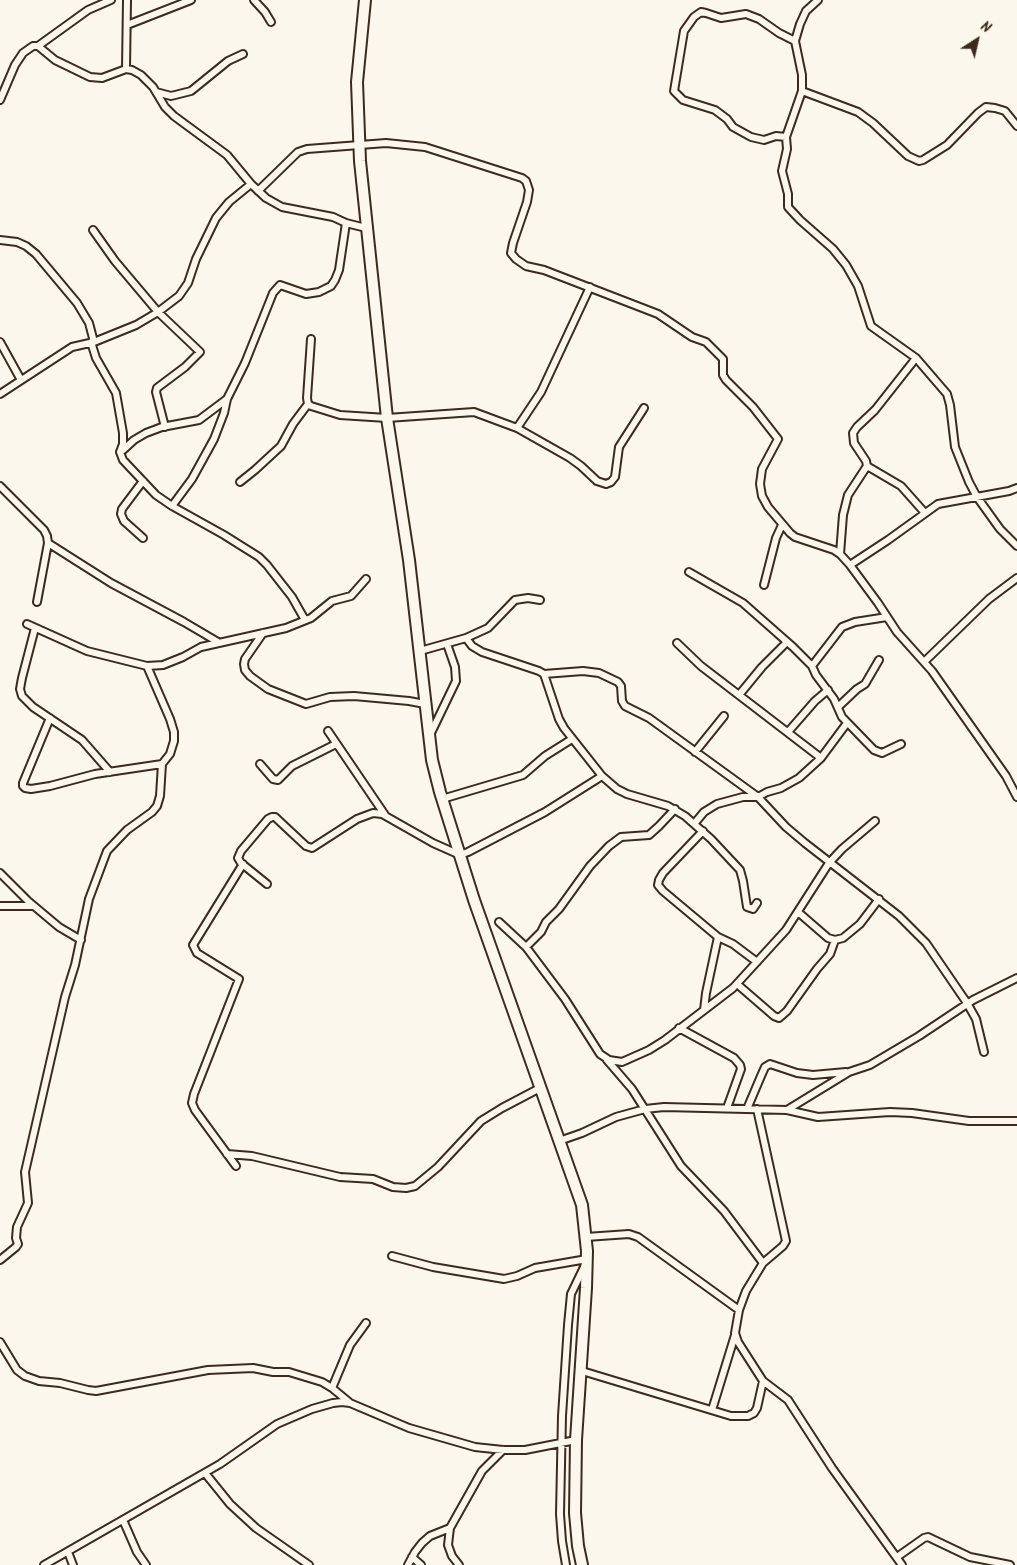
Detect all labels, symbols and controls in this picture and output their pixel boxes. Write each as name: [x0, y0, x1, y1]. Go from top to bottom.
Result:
north arrow: [952, 15, 1002, 65]
text: N: [976, 16, 996, 39]

